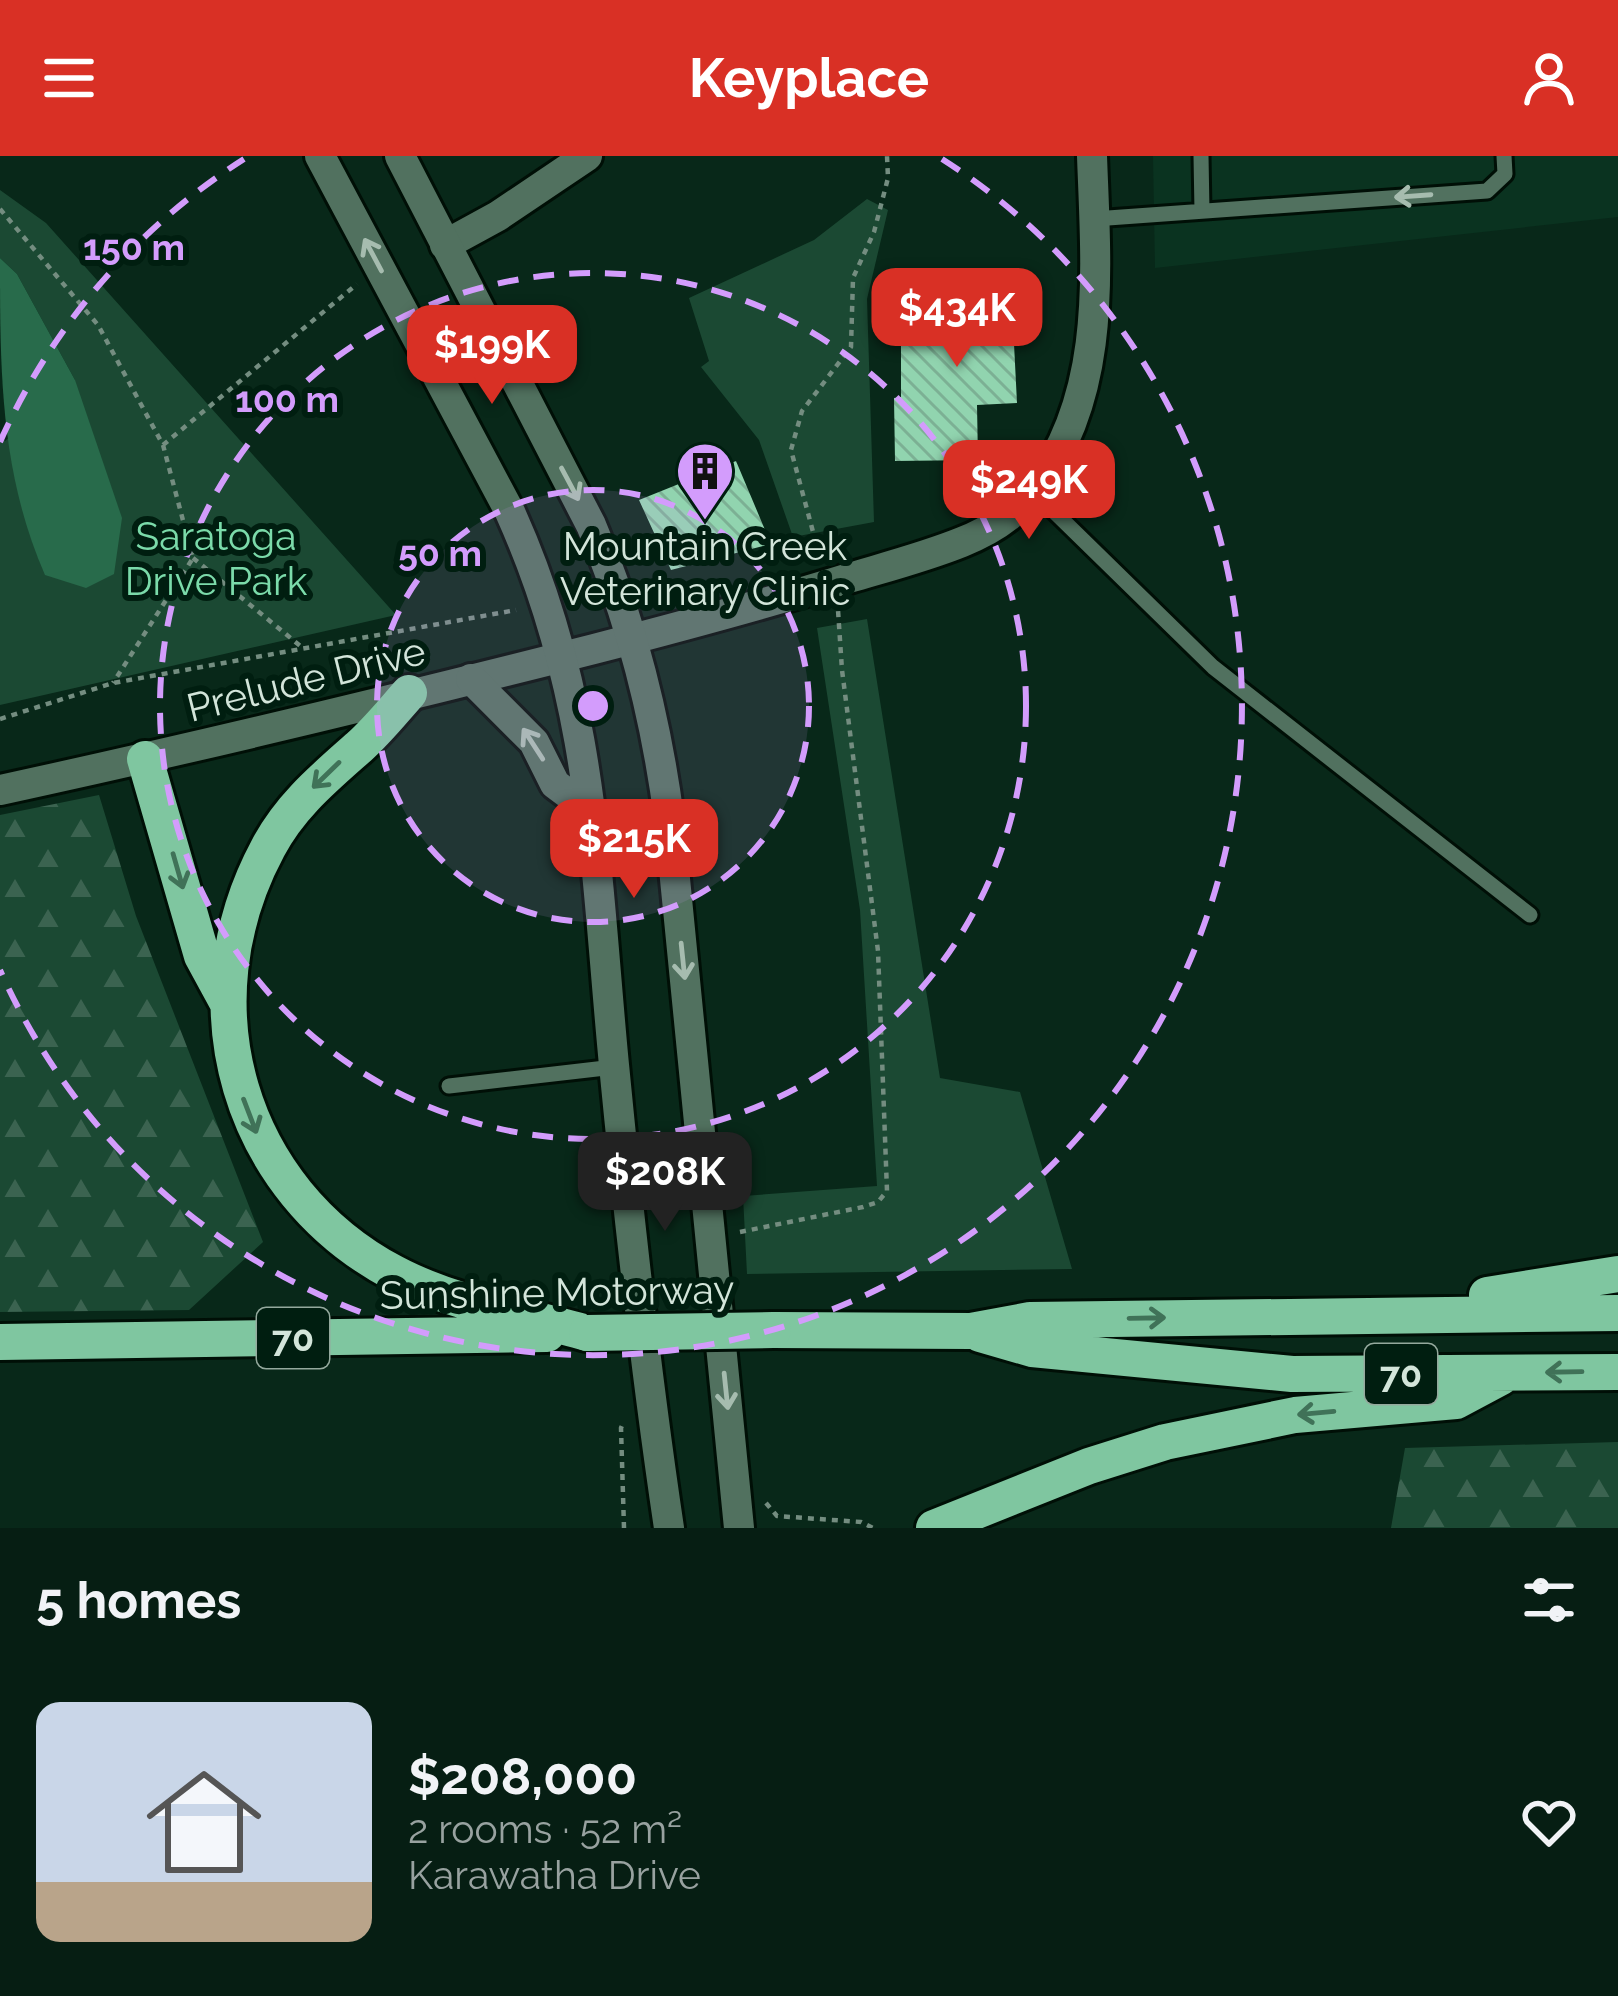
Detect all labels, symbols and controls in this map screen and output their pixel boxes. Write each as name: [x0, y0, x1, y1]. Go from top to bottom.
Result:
icon: menu: [36, 45, 102, 111]
icon: person: [1516, 45, 1582, 111]
text: Keyplace: [689, 46, 929, 110]
one-way arrow: [1394, 185, 1433, 208]
text: 150 m: [83, 226, 185, 268]
one-way arrow: [361, 238, 384, 273]
pin: $434K: [873, 268, 1041, 370]
text: $434K: [898, 284, 1016, 330]
pin: $199K: [408, 305, 576, 407]
text: $199K: [434, 321, 550, 367]
text: 100 m: [235, 378, 339, 420]
building icon: Mountain Creek Veterinary Clinic: [674, 440, 736, 522]
pin: $249K: [945, 440, 1113, 542]
text: $249K: [970, 456, 1088, 502]
one-way arrow: [559, 465, 582, 500]
park label: Saratoga Drive Park: [125, 513, 308, 604]
place label: Mountain Creek Veterinary Clinic: [560, 523, 850, 614]
text: 50 m: [398, 532, 482, 574]
street label: Prelude Drive: [182, 627, 430, 731]
centre of rings: [572, 685, 614, 727]
one-way arrow: [521, 728, 545, 762]
one-way arrow: [312, 760, 341, 788]
pin: $215K: [550, 799, 718, 901]
text: $215K: [577, 815, 691, 861]
one-way arrow: [168, 851, 190, 889]
one-way arrow: [672, 941, 695, 980]
one-way arrow: [241, 1097, 263, 1134]
pin: $208K: [581, 1132, 749, 1234]
text: $208K: [605, 1148, 725, 1194]
street label: Sunshine Motorway: [379, 1266, 735, 1318]
one-way arrow: [1127, 1306, 1166, 1329]
road number: 70: [257, 1308, 329, 1368]
road number: 70: [1365, 1344, 1437, 1404]
one-way arrow: [1545, 1361, 1584, 1384]
one-way arrow: [715, 1371, 738, 1410]
one-way arrow: [1297, 1402, 1336, 1425]
icon: filters: [1516, 1567, 1582, 1633]
text: 5 homes: [36, 1570, 241, 1630]
text: $208,000: [408, 1746, 637, 1806]
icon: home: [132, 1750, 276, 1894]
icon: heart: [1516, 1789, 1582, 1855]
text: 2 rooms · 52 m²: [408, 1806, 682, 1852]
text: Karawatha Drive: [408, 1852, 701, 1898]

